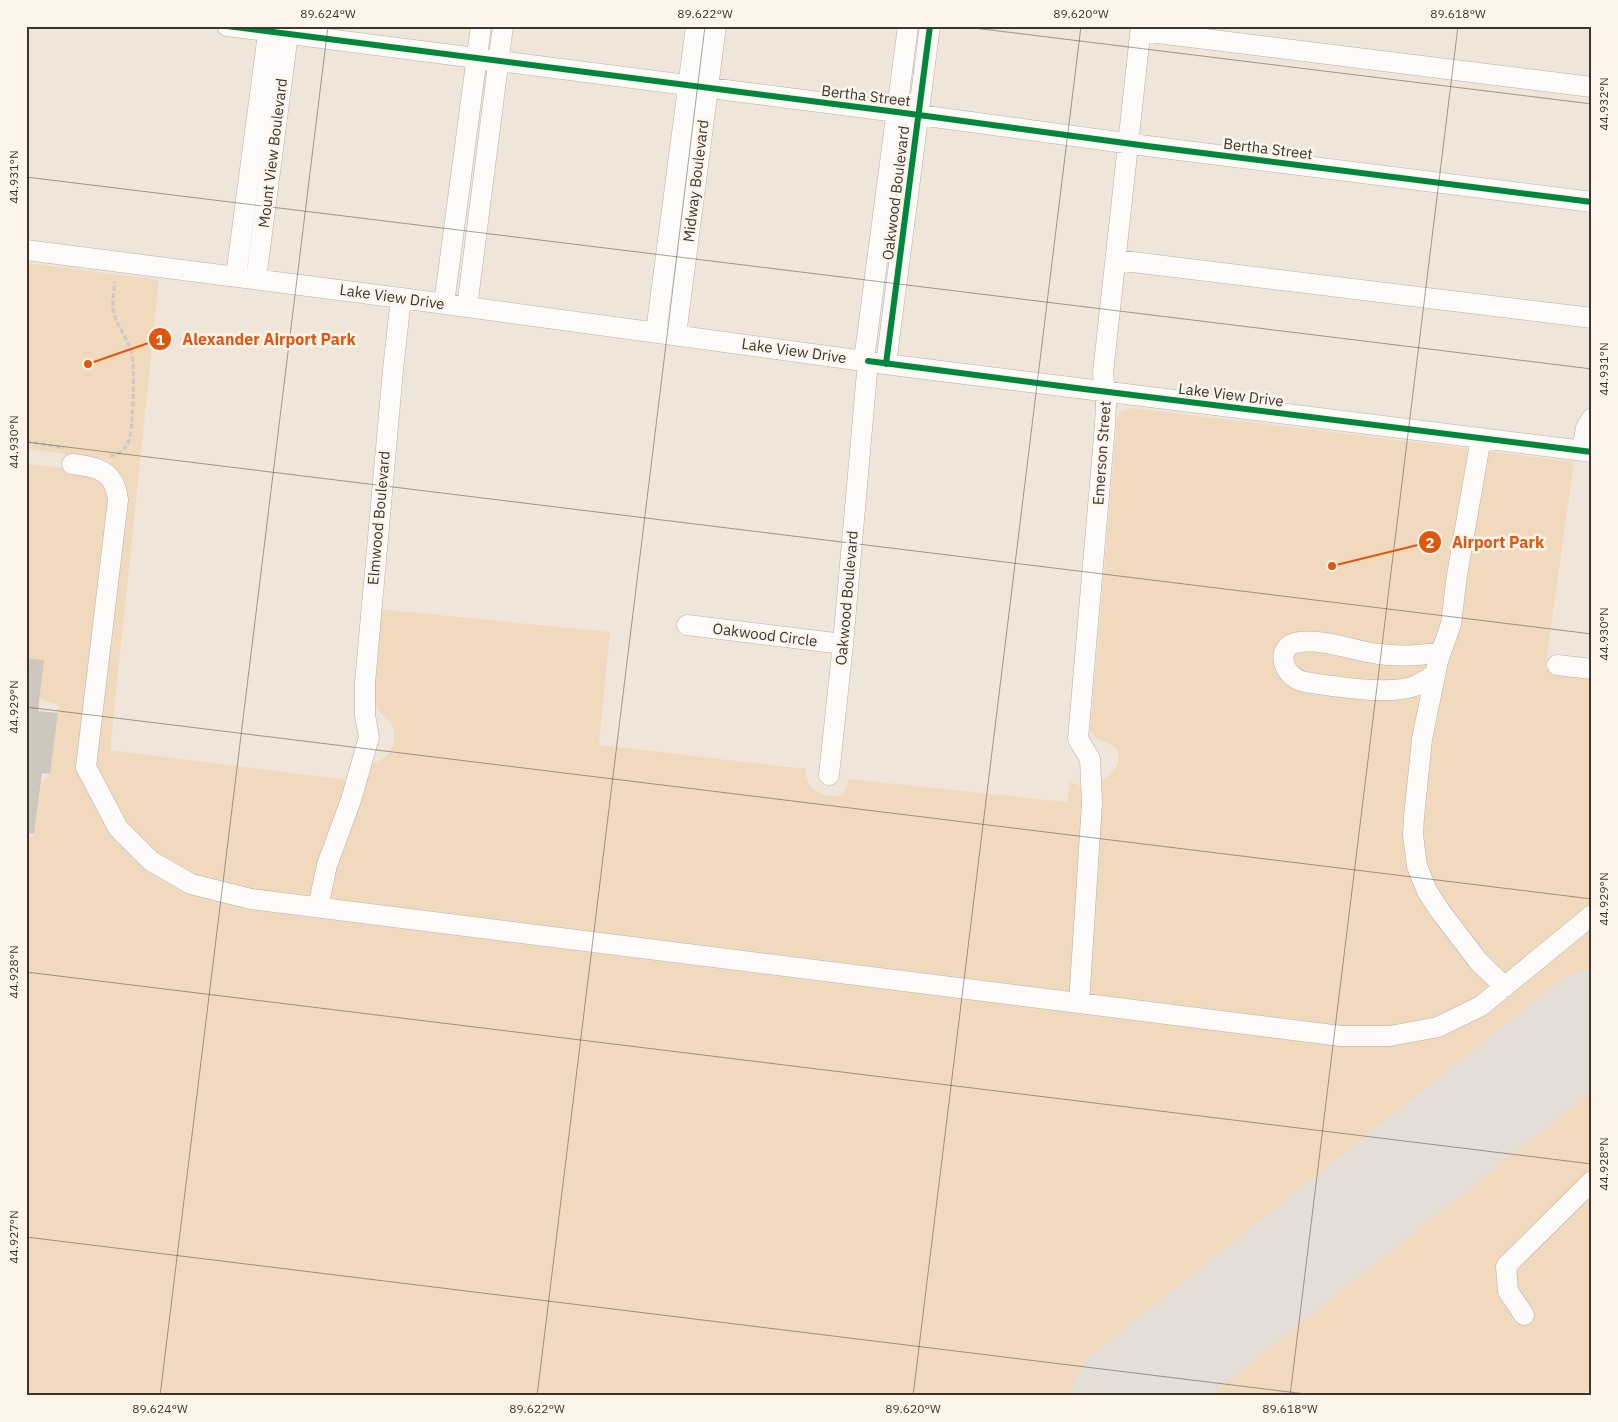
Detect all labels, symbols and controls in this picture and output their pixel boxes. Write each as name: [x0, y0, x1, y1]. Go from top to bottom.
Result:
text: 89.624°W: [300, 6, 356, 21]
text: 89.622°W: [677, 6, 733, 21]
text: 89.620°W: [1053, 6, 1109, 21]
text: 89.618°W: [1430, 6, 1486, 21]
street label: Mount View Boulevard: [254, 77, 291, 229]
text: 44.932°N: [1596, 77, 1611, 131]
street label: Bertha Street: [820, 81, 912, 110]
street label: Midway Boulevard: [679, 119, 712, 243]
street label: Oakwood Boulevard: [878, 125, 913, 261]
street label: Bertha Street: [1222, 134, 1314, 163]
text: 44.931°N: [6, 150, 21, 204]
street label: Lake View Drive: [338, 280, 446, 313]
callout: Alexander Airport Park: [147, 324, 366, 355]
text: Alexander Airport Park: [182, 329, 356, 349]
text: 1: [155, 330, 165, 349]
street label: Lake View Drive: [740, 334, 848, 367]
text: 44.931°N: [1596, 342, 1611, 396]
street label: Lake View Drive: [1177, 379, 1285, 410]
street label: Emerson Street: [1088, 400, 1115, 506]
text: 44.930°N: [6, 415, 21, 469]
street label: Elmwood Boulevard: [363, 450, 394, 586]
callout: Airport Park: [1417, 527, 1554, 558]
street label: Oakwood Boulevard: [831, 530, 862, 666]
text: Airport Park: [1452, 532, 1545, 552]
text: 2: [1425, 533, 1435, 552]
text: 44.930°N: [1596, 607, 1611, 661]
street label: Oakwood Circle: [712, 619, 819, 650]
text: 44.929°N: [6, 680, 21, 734]
text: 44.929°N: [1596, 872, 1611, 926]
text: 44.928°N: [6, 945, 21, 999]
text: 44.928°N: [1596, 1137, 1611, 1191]
text: 44.927°N: [6, 1210, 21, 1264]
text: 89.624°W: [132, 1401, 188, 1416]
text: 89.622°W: [509, 1401, 565, 1416]
text: 89.620°W: [885, 1401, 941, 1416]
text: 89.618°W: [1262, 1401, 1318, 1416]

